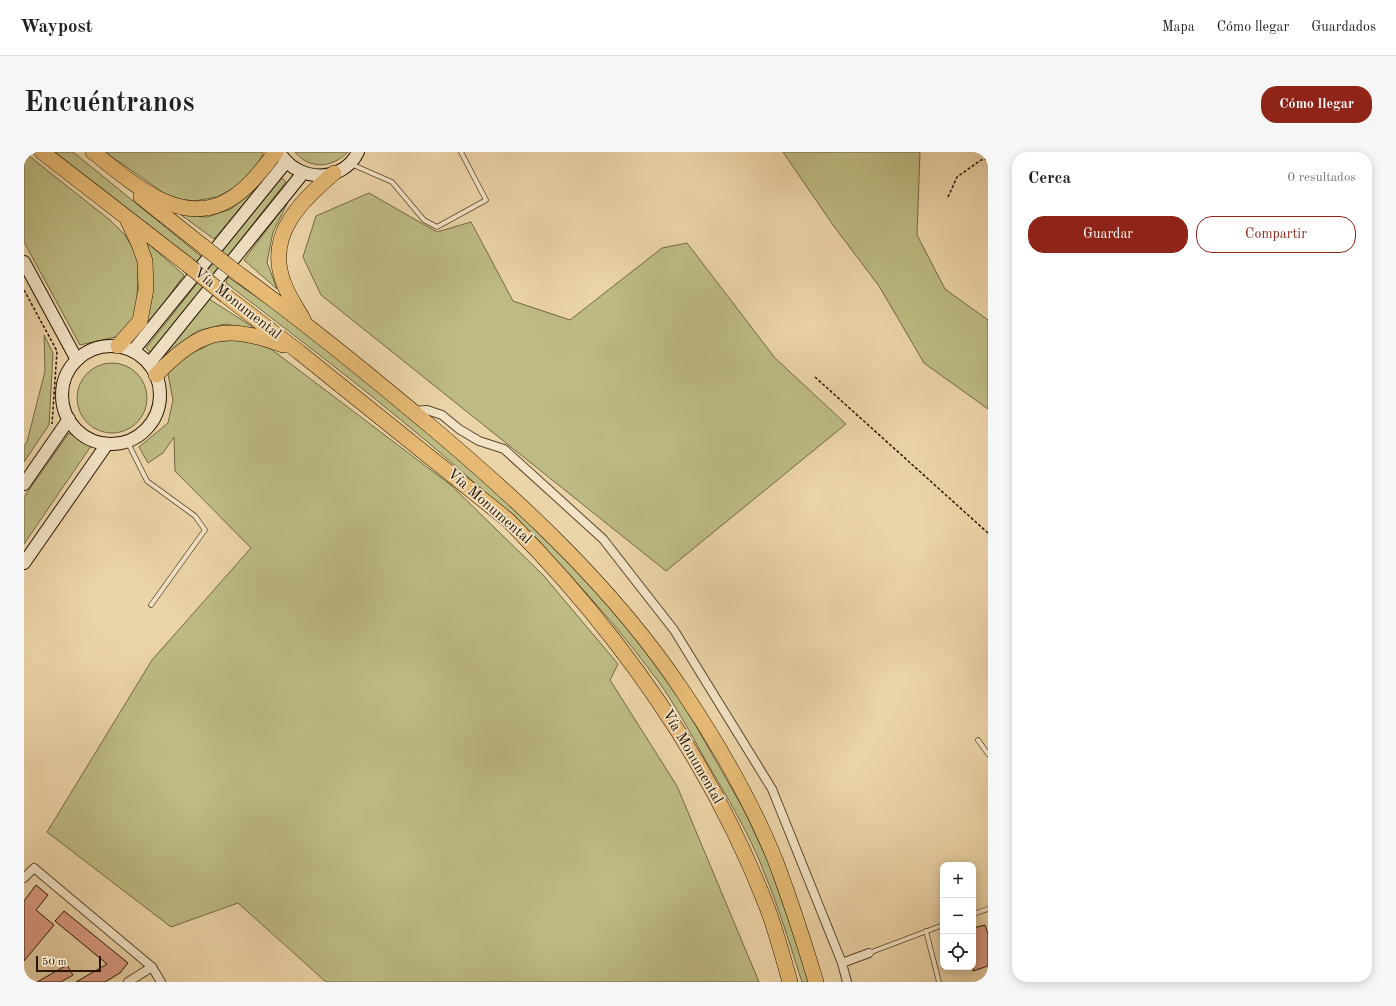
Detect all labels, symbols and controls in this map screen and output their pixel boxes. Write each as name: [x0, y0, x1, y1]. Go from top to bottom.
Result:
text: Waypost: [20, 18, 93, 37]
text: Mapa: [1162, 20, 1195, 34]
text: Cómo llegar: [1217, 20, 1289, 34]
text: Guardados: [1311, 20, 1376, 34]
button: Cómo llegar: [1261, 86, 1372, 123]
text: Encuéntranos: [24, 90, 194, 118]
text: Cerca: [1028, 170, 1071, 187]
text: 0 resultados: [1288, 171, 1356, 184]
button: Guardar: [1028, 216, 1188, 253]
button: Compartir: [1196, 216, 1356, 253]
street label: Vía Monumental: [190, 265, 284, 343]
street label: Vía Monumental: [444, 466, 534, 548]
street label: Vía Monumental: [659, 707, 725, 807]
map controls: [940, 862, 976, 970]
button: +: [940, 862, 976, 898]
button: −: [940, 898, 976, 934]
button: locate: [940, 934, 976, 970]
scale bar: [36, 954, 101, 973]
text: 50 m: [42, 957, 67, 968]

